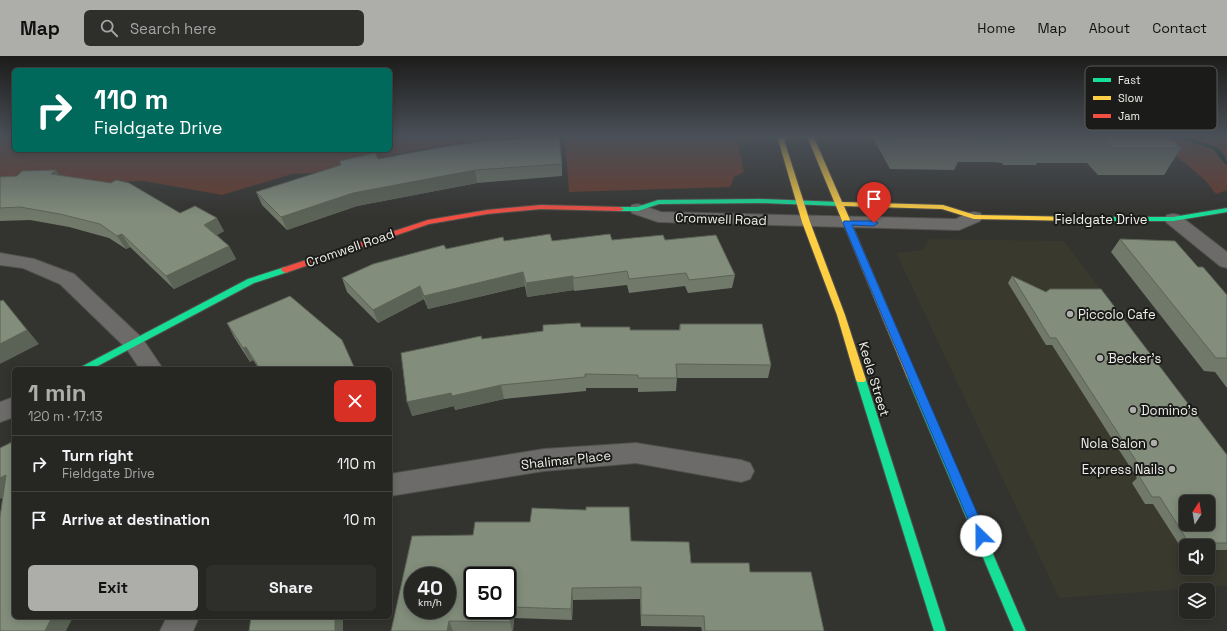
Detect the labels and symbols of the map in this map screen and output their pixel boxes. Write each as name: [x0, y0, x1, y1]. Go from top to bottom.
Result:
legend: [1085, 66, 1217, 130]
text: Fast: [1118, 73, 1141, 87]
text: Slow: [1118, 91, 1143, 105]
text: Jam: [1118, 109, 1140, 123]
pin: [857, 182, 891, 223]
street label: Cromwell Road: [675, 209, 767, 229]
street label: Fieldgate Drive: [1055, 211, 1147, 228]
street label: Cromwell Road: [304, 225, 396, 271]
place label: Piccolo Cafe: [1078, 306, 1156, 323]
marker: Piccolo Cafe: [1065, 309, 1075, 319]
street label: Keele Street: [855, 340, 893, 418]
place label: Becker's: [1108, 350, 1162, 367]
marker: Becker's: [1095, 353, 1105, 363]
place label: Domino's: [1141, 402, 1198, 419]
marker: Domino's: [1128, 405, 1138, 415]
place label: Nola Salon: [1081, 435, 1146, 452]
marker: Nola Salon: [1149, 438, 1159, 448]
street label: Shalimar Place: [520, 447, 612, 473]
place label: Express Nails: [1082, 461, 1164, 478]
marker: Express Nails: [1167, 464, 1177, 474]
north arrow: [1179, 495, 1215, 531]
position arrow: [960, 515, 1002, 557]
speed limit sign: 50: [464, 567, 516, 619]

